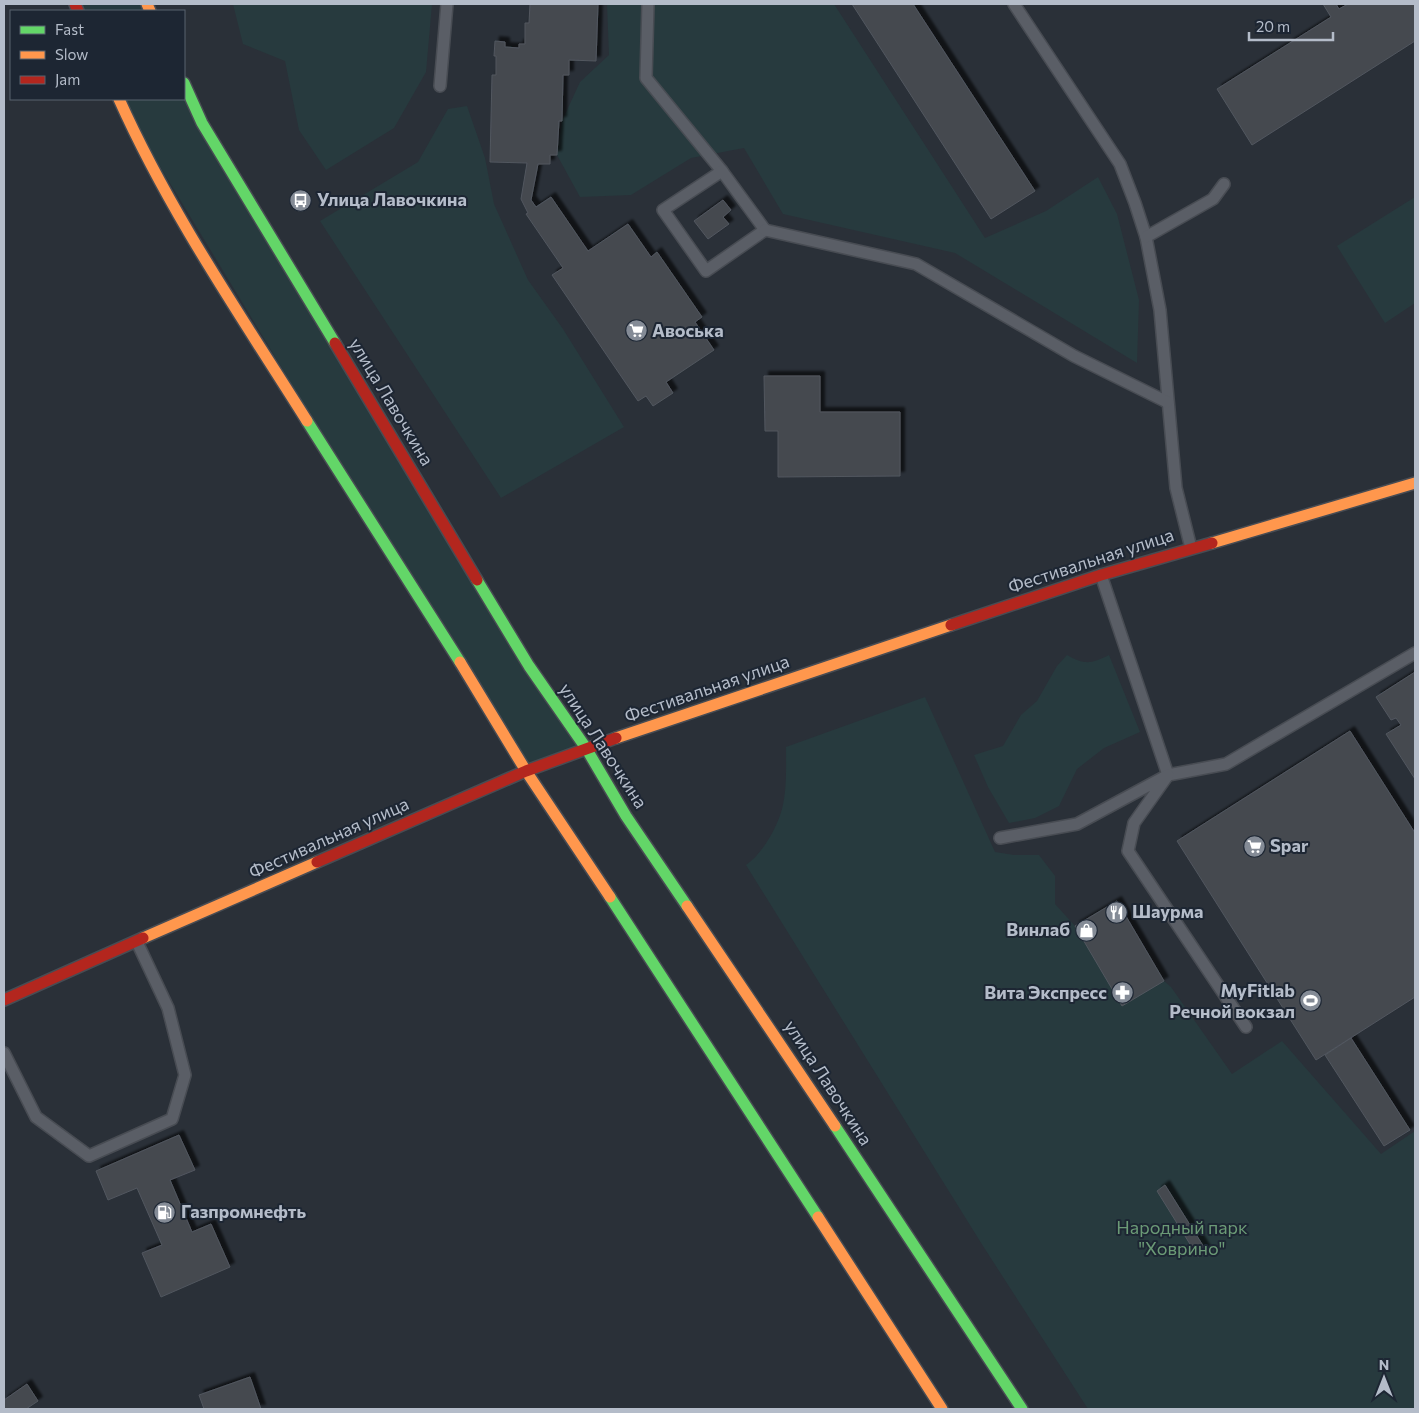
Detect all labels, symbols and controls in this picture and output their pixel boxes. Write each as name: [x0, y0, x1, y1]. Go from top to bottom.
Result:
legend: [10, 10, 185, 100]
scale bar: [1249, 10, 1333, 42]
text: 20 m: [1256, 17, 1290, 35]
text: Fast: [55, 20, 84, 38]
text: Slow: [55, 45, 88, 63]
text: Jam: [55, 70, 80, 88]
bus stop icon: Улица Лавочкина: [289, 188, 313, 212]
place label: Улица Лавочкина: [317, 188, 467, 210]
supermarket icon: Авоська: [624, 319, 648, 343]
place label: Авоська: [652, 319, 724, 341]
street label: улица Лавочкина: [345, 334, 439, 469]
street label: Фестивальная улица: [1005, 523, 1176, 597]
street label: Фестивальная улица: [621, 650, 792, 727]
street label: улица Лавочкина: [555, 679, 653, 812]
street label: Фестивальная улица: [245, 792, 412, 882]
supermarket icon: Spar: [1242, 834, 1266, 858]
place label: Spar: [1270, 834, 1309, 856]
restaurant icon: Шаурма: [1104, 900, 1128, 924]
place label: Шаурма: [1132, 900, 1203, 922]
place label: Винлаб: [1006, 918, 1070, 940]
shop icon: Винлаб: [1074, 918, 1098, 942]
place label: MyFitlab Речной вокзал: [1169, 979, 1295, 1022]
place label: Вита Экспресс: [984, 981, 1107, 1003]
pharmacy icon: Вита Экспресс: [1111, 981, 1135, 1005]
sports icon: MyFitlab Речной вокзал: [1299, 989, 1323, 1013]
street label: улица Лавочкина: [780, 1016, 878, 1149]
fuel station icon: Газпромнефть: [153, 1200, 177, 1224]
place label: Газпромнефть: [181, 1200, 306, 1222]
park label: Народный парк "Ховрино": [1116, 1216, 1248, 1259]
north arrow: [1359, 1353, 1409, 1403]
text: N: [1379, 1356, 1389, 1373]

